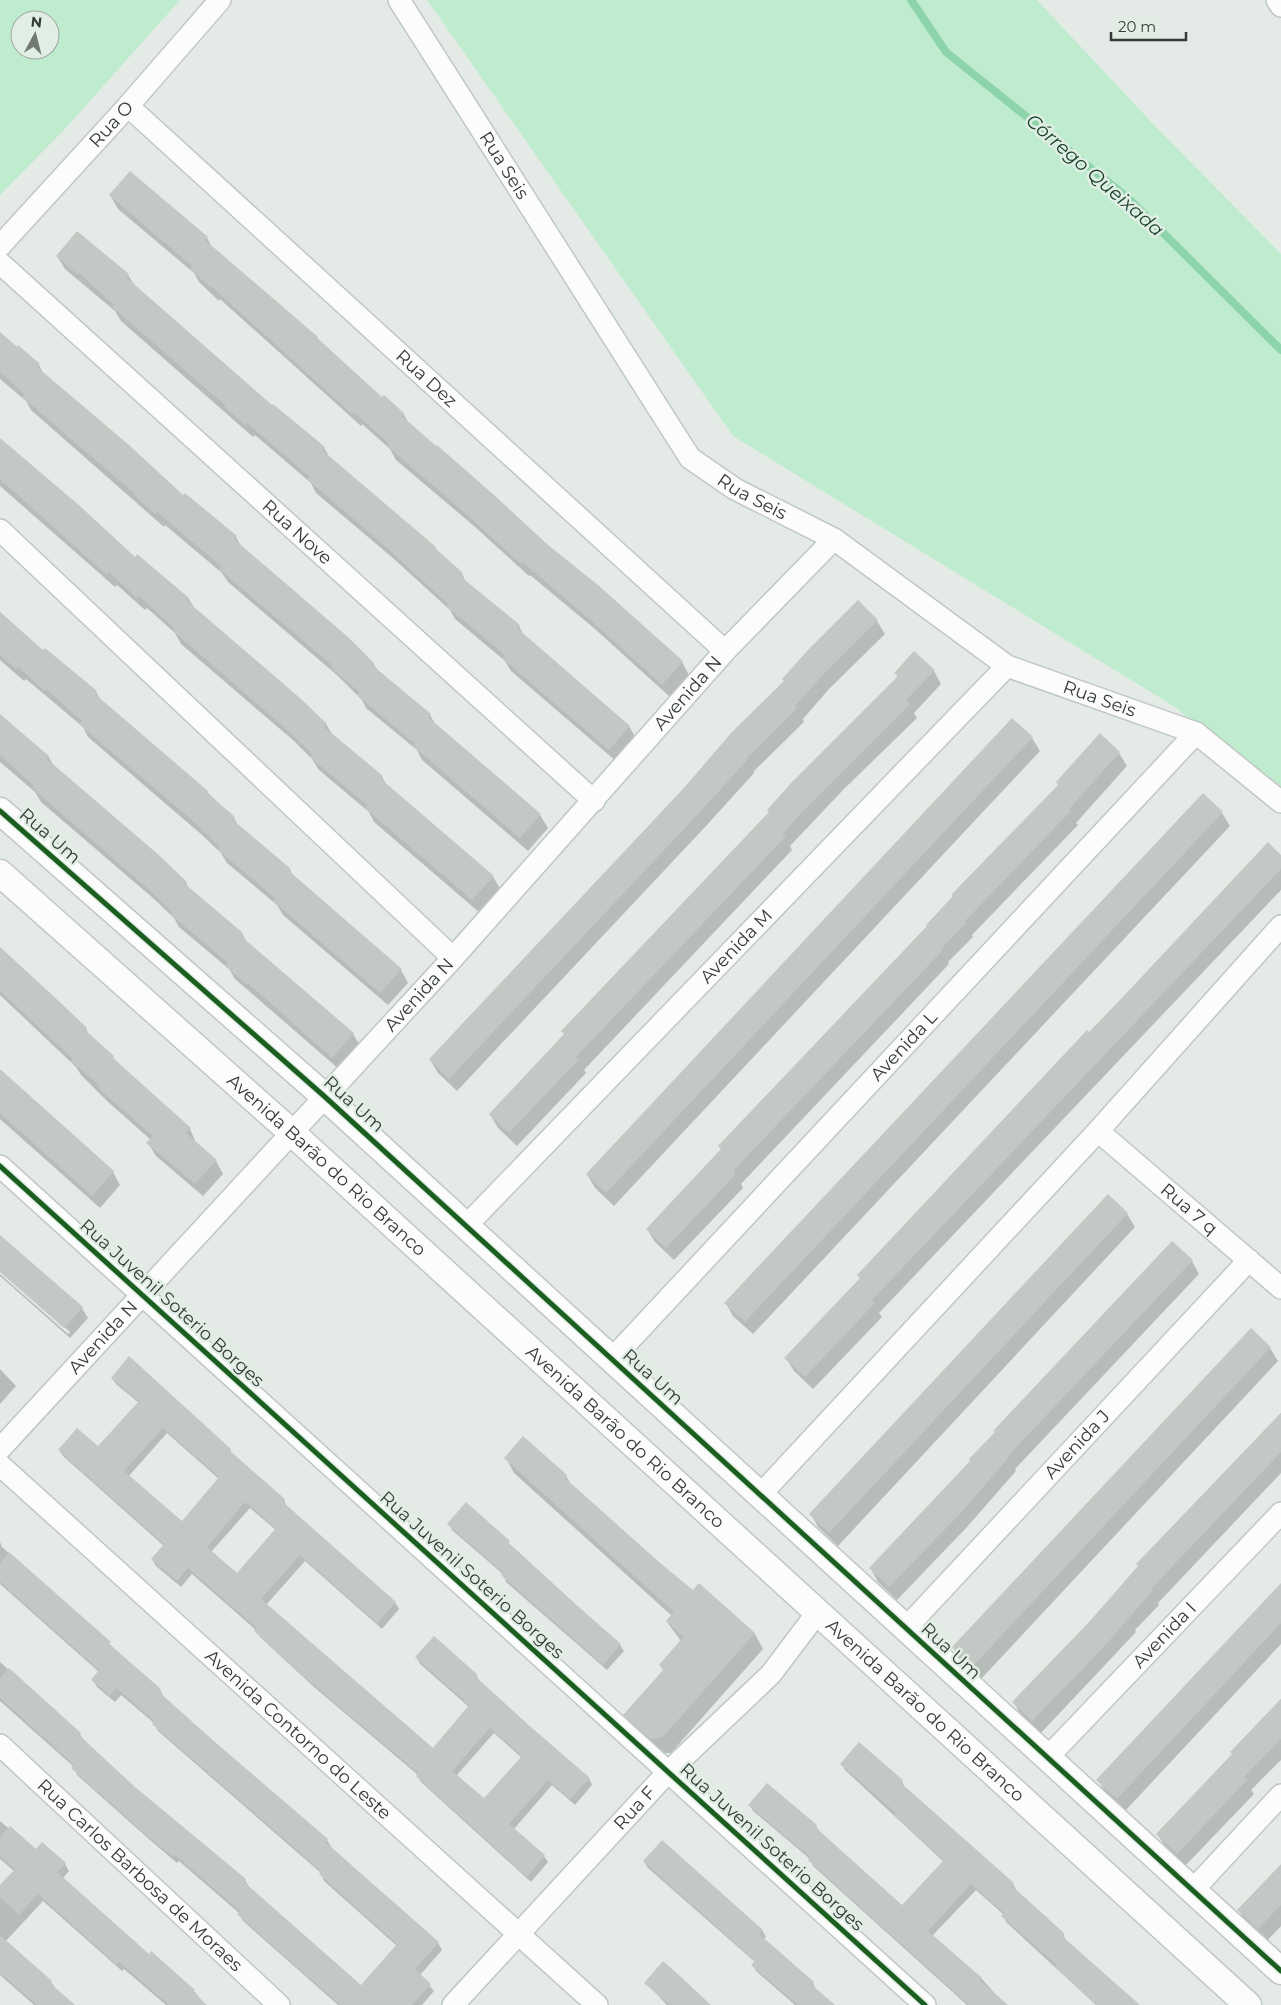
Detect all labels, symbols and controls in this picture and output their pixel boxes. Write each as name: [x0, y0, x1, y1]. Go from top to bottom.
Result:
north arrow: [10, 10, 60, 60]
scale bar: [1111, 10, 1186, 42]
text: N: [30, 12, 43, 32]
text: 20 m: [1118, 17, 1156, 36]
street label: Rua O: [84, 96, 138, 152]
water label: Córrego Queixada: [1021, 109, 1169, 241]
street label: Rua Seis: [474, 127, 534, 204]
street label: Rua Dez: [391, 345, 462, 412]
street label: Rua Seis: [713, 469, 791, 524]
street label: Rua Nove: [258, 495, 337, 569]
street label: Avenida N: [649, 651, 726, 735]
street label: Rua Seis: [1060, 676, 1139, 722]
street label: Rua Um: [15, 803, 85, 869]
street label: Avenida M: [696, 905, 777, 988]
street label: Avenida N: [380, 954, 458, 1036]
street label: Avenida L: [866, 1006, 942, 1086]
street label: Avenida Barão do Rio Branco: [222, 1069, 431, 1261]
street label: Rua Um: [319, 1071, 389, 1137]
street label: Rua 7 q: [1156, 1179, 1222, 1240]
street label: Rua Juvenil Soterio Borges: [75, 1214, 269, 1392]
street label: Avenida N: [64, 1296, 142, 1379]
street label: Avenida Barão do Rio Branco: [521, 1341, 729, 1533]
street label: Rua Um: [618, 1344, 688, 1410]
street label: Avenida J: [1040, 1405, 1115, 1483]
street label: Rua Juvenil Soterio Borges: [375, 1486, 569, 1664]
street label: Avenida I: [1128, 1598, 1201, 1673]
street label: Avenida Barão do Rio Branco: [821, 1614, 1029, 1807]
street label: Rua Um: [917, 1618, 985, 1684]
street label: Avenida Contorno do Leste: [201, 1645, 396, 1824]
street label: Rua Juvenil Soterio Borges: [675, 1758, 869, 1936]
street label: Rua Carlos Barbosa de Moraes: [33, 1774, 247, 1976]
street label: Rua F: [609, 1782, 660, 1835]

